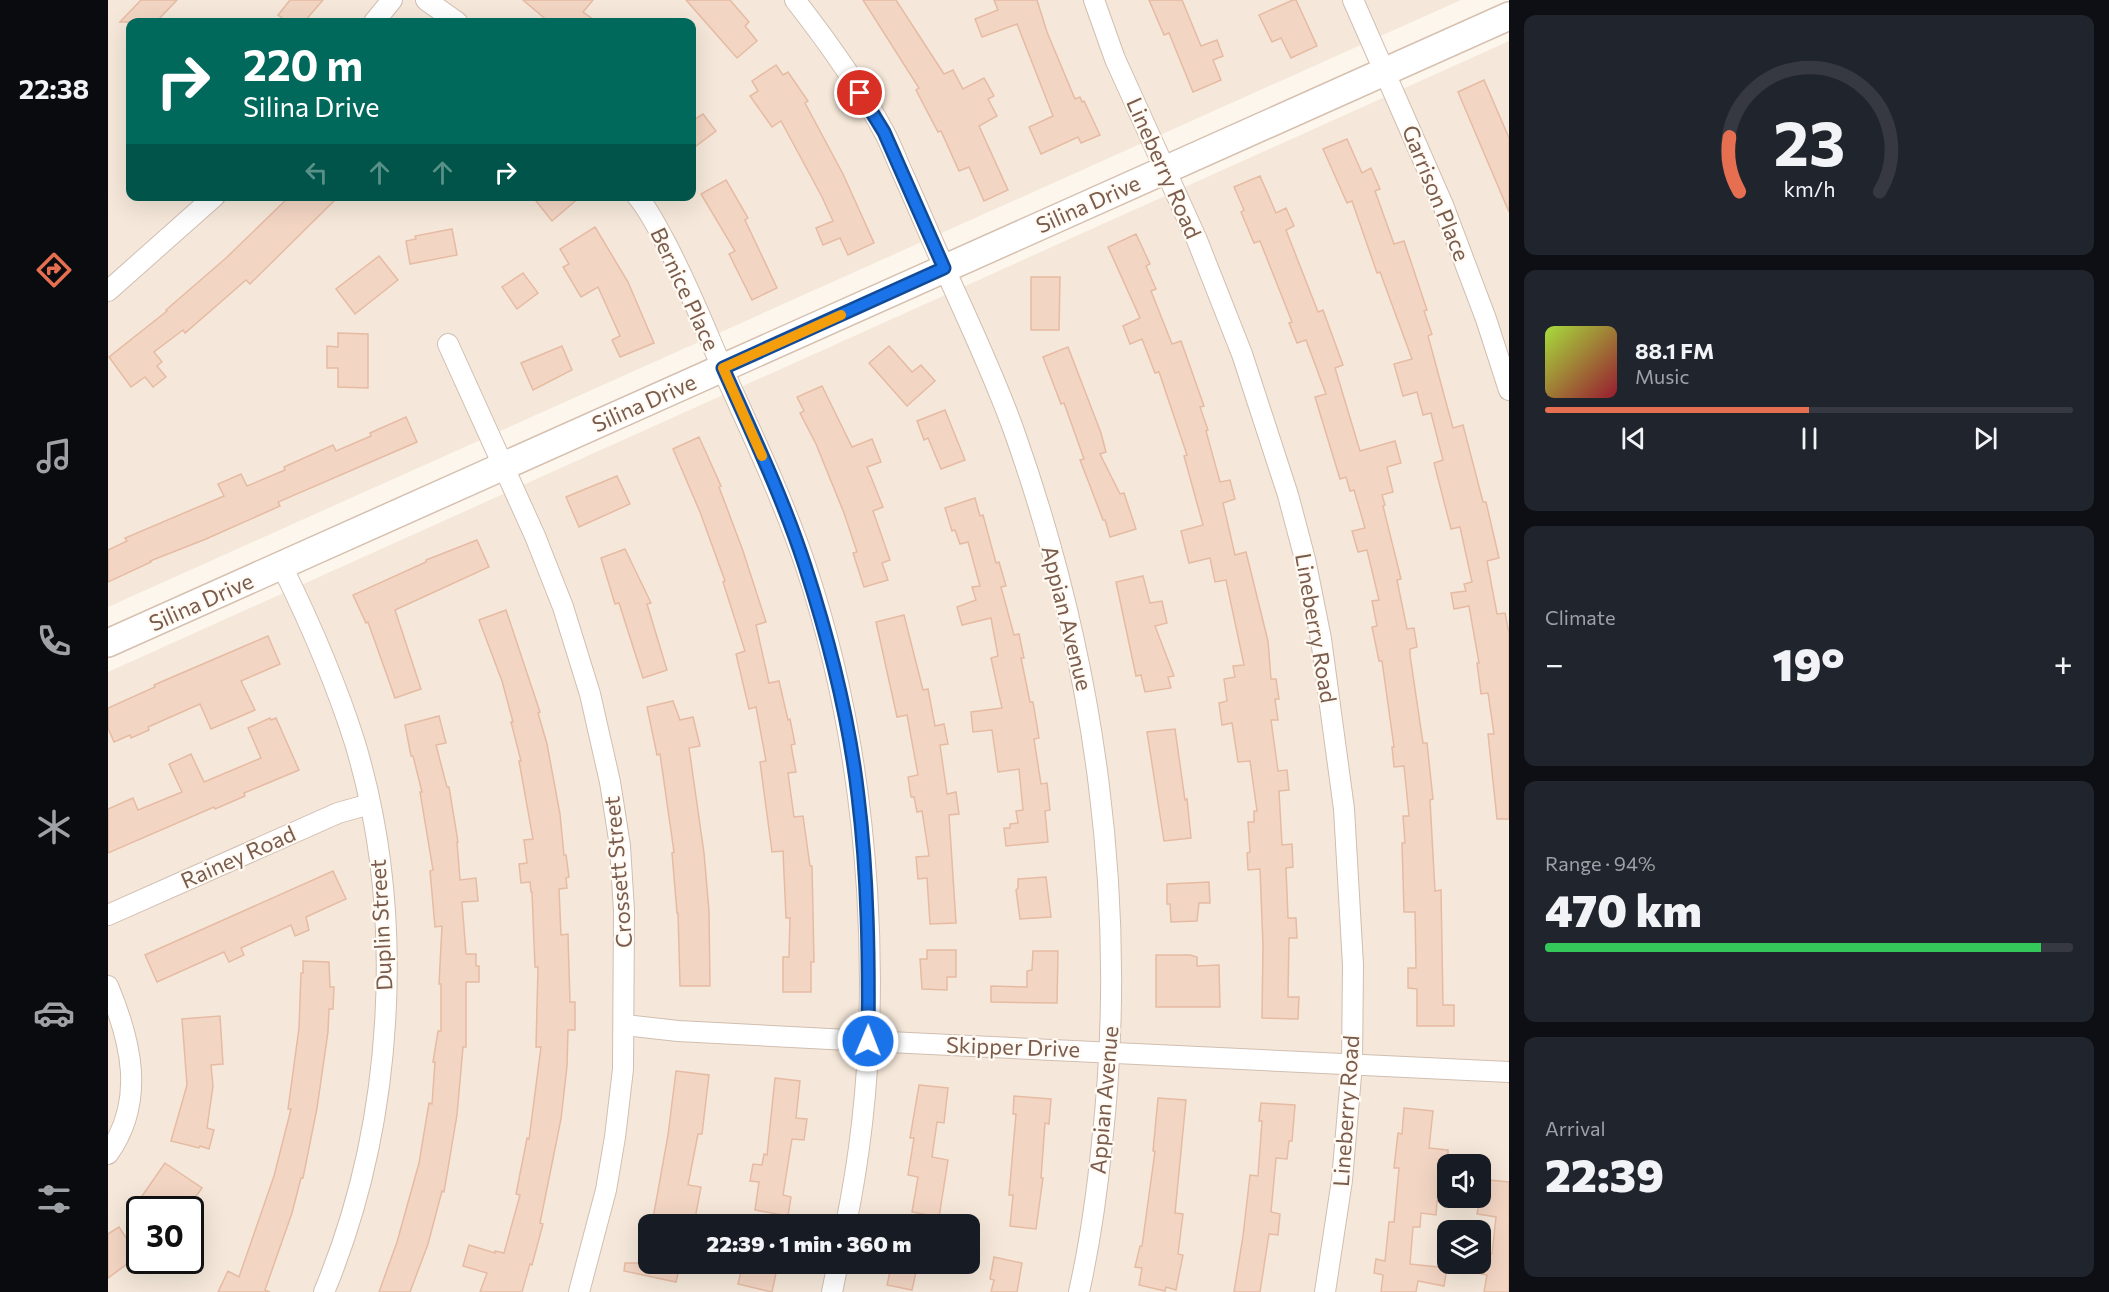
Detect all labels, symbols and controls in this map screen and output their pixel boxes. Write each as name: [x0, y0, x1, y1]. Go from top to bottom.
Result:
text: 220 m: [243, 38, 363, 90]
icon: right: [144, 42, 222, 120]
pin: [834, 67, 885, 118]
text: 22:38: [19, 72, 89, 105]
icon: arrive: [843, 76, 876, 109]
text: Silina Drive: [243, 90, 380, 123]
street label: Lineberry Road: [1121, 93, 1208, 243]
text: 23: [1773, 103, 1845, 179]
street label: Garrison Place: [1397, 121, 1476, 265]
icon: left: [300, 156, 333, 189]
icon: ahead: [363, 156, 396, 189]
icon: ahead: [426, 156, 459, 189]
icon: right: [489, 156, 522, 189]
street label: Silina Drive: [1031, 169, 1144, 239]
text: km/h: [1783, 176, 1835, 202]
street label: Bernice Place: [645, 223, 726, 355]
icon: directions: [33, 249, 75, 291]
text: 88.1 FM: [1635, 337, 1714, 364]
text: Music: [1635, 364, 1689, 388]
street label: Silina Drive: [587, 368, 700, 438]
icon: previous: [1617, 422, 1650, 455]
icon: pause: [1793, 422, 1826, 455]
icon: next: [1969, 422, 2002, 455]
icon: music: [33, 435, 75, 477]
street label: Appian Avenue: [1036, 543, 1099, 693]
street label: Lineberry Road: [1290, 551, 1343, 705]
street label: Silina Drive: [144, 567, 257, 637]
text: Climate: [1545, 605, 1615, 629]
icon: phone: [33, 620, 75, 662]
text: 19°: [1773, 635, 1845, 690]
text: −: [1545, 642, 1564, 683]
text: +: [2054, 642, 2073, 683]
street label: Crossett Street: [597, 795, 638, 949]
icon: climate: [33, 806, 75, 848]
street label: Rainey Road: [176, 819, 299, 894]
text: Range · 94%: [1545, 851, 1656, 875]
street label: Duplin Street: [364, 859, 397, 992]
text: 470 km: [1545, 881, 1702, 936]
icon: car: [33, 992, 75, 1034]
position arrow: [836, 1009, 900, 1073]
street label: Appian Avenue: [1084, 1025, 1123, 1175]
street label: Skipper Drive: [945, 1031, 1081, 1062]
street label: Lineberry Road: [1327, 1034, 1364, 1188]
text: Arrival: [1545, 1116, 1606, 1140]
text: 22:39: [1545, 1146, 1664, 1201]
map controls: [1437, 1154, 1491, 1274]
button: sound: [1437, 1154, 1491, 1208]
icon: filters: [33, 1178, 75, 1220]
speed limit sign: 30: [126, 1196, 204, 1274]
button: layers: [1437, 1220, 1491, 1274]
text: 22:39 · 1 min · 360 m: [707, 1230, 911, 1257]

